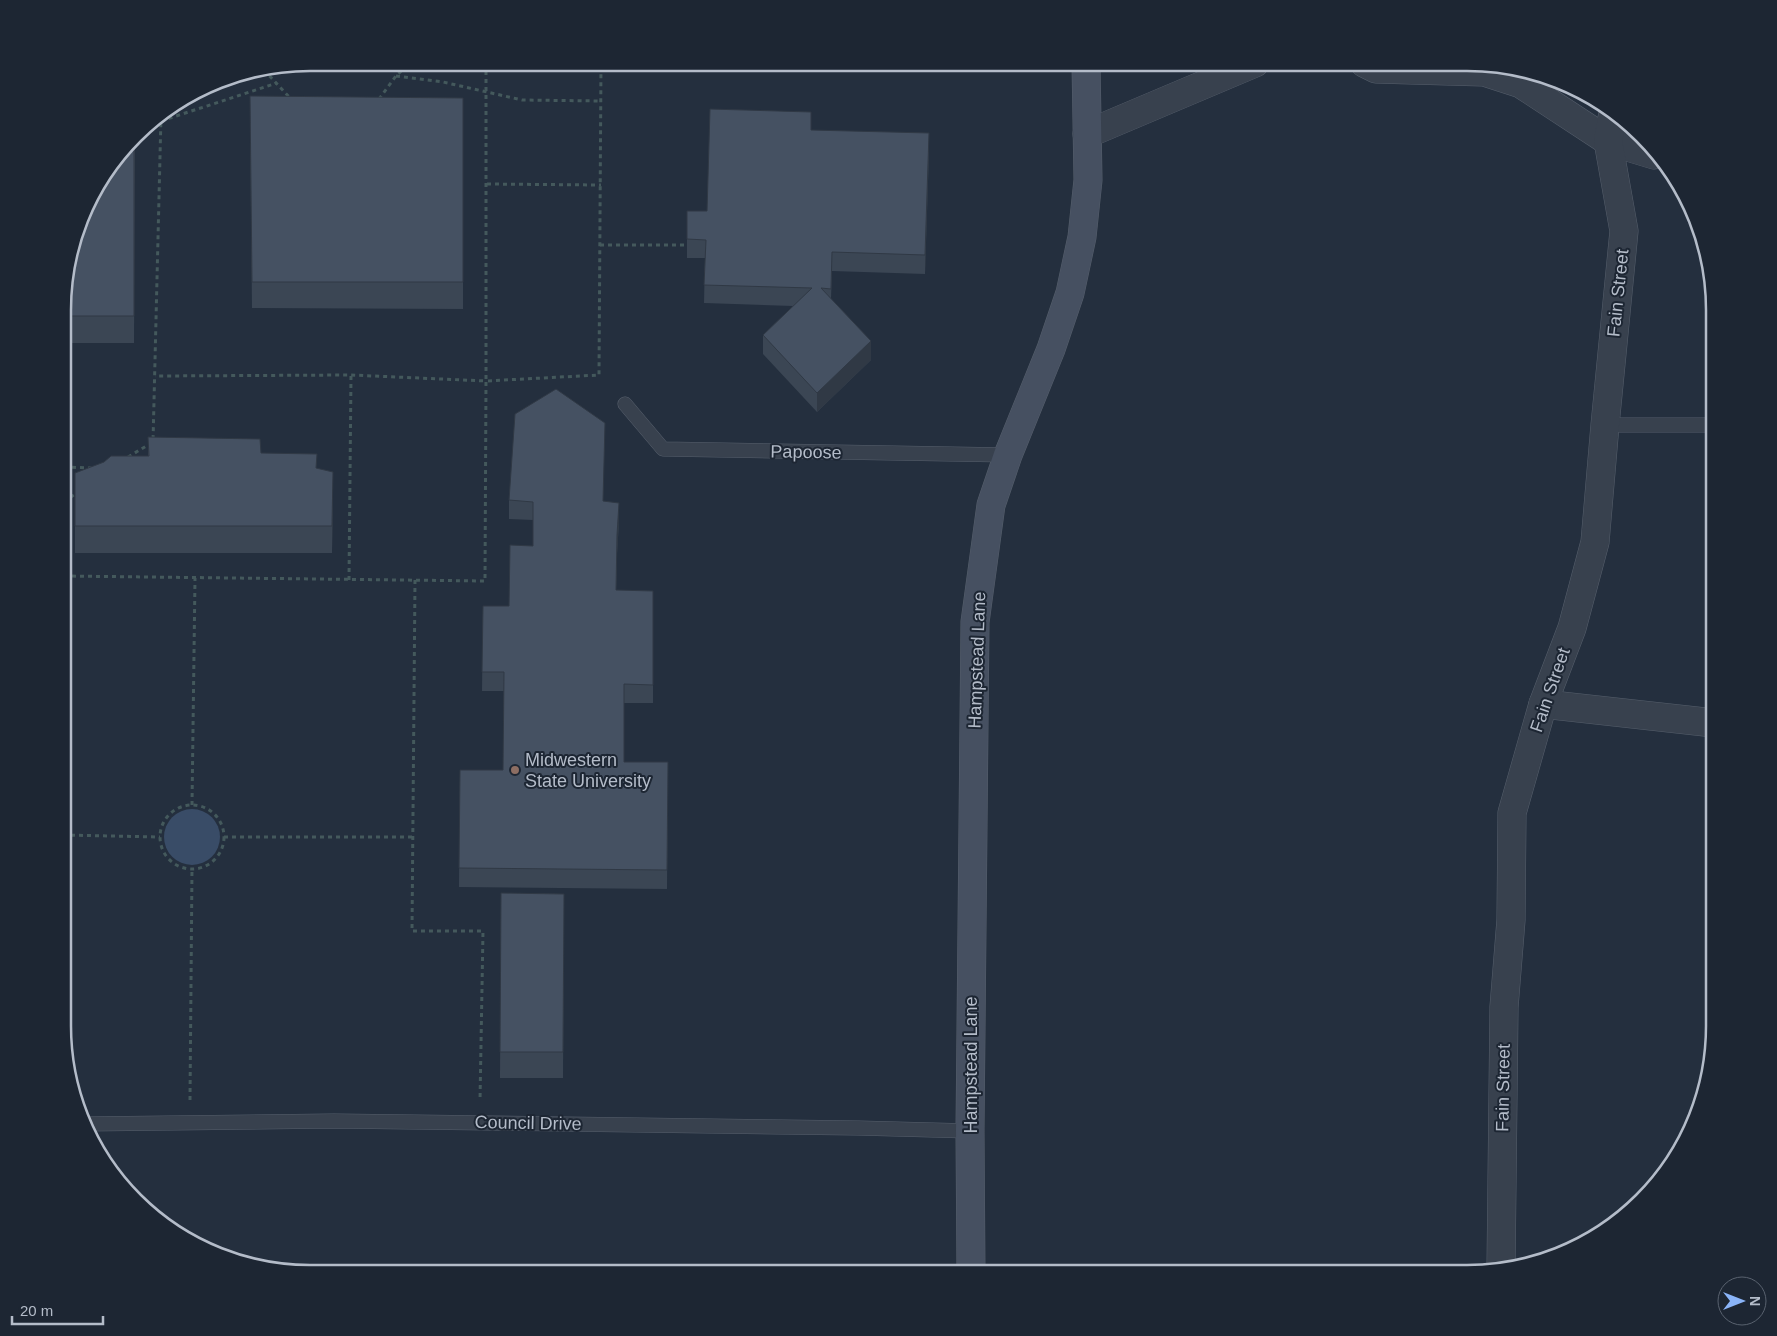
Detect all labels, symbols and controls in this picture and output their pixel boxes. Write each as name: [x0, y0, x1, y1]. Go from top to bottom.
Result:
street label: Fain Street: [1603, 248, 1633, 338]
street label: Papoose: [770, 441, 842, 463]
street label: Hampstead Lane: [965, 591, 989, 729]
street label: Fain Street: [1526, 645, 1574, 735]
place label: Midwestern State University: [525, 750, 651, 791]
marker: Midwestern State University: [509, 764, 521, 776]
street label: Hampstead Lane: [961, 996, 981, 1134]
street label: Fain Street: [1492, 1044, 1514, 1132]
street label: Council Drive: [474, 1112, 582, 1134]
north arrow: [1717, 1276, 1767, 1326]
scale bar: [12, 1294, 104, 1326]
text: N: [1747, 1296, 1763, 1306]
text: 20 m: [20, 1302, 53, 1319]

